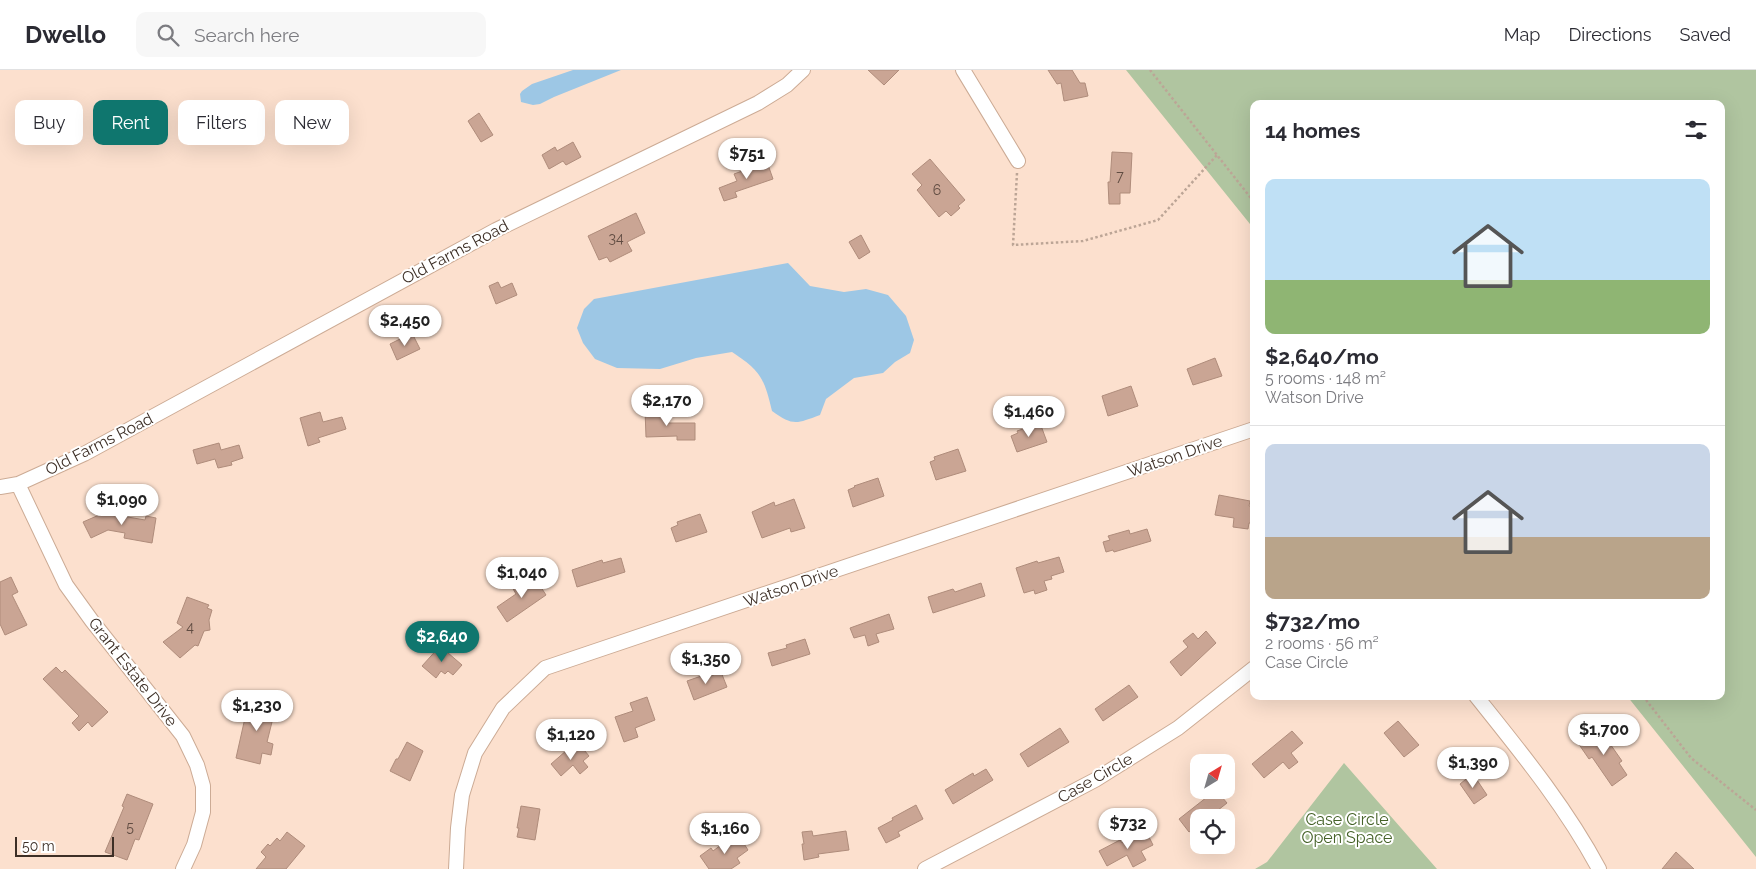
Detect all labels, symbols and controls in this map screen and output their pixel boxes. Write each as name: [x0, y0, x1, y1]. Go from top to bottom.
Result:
search box: [136, 12, 486, 57]
text: Dwello: [25, 20, 106, 49]
icon: search: [154, 21, 182, 49]
text: Search here: [194, 24, 300, 46]
text: Map: [1504, 24, 1540, 45]
text: Directions: [1568, 24, 1652, 45]
text: Saved: [1680, 24, 1731, 45]
chip: Buy: [15, 100, 83, 145]
chip: Rent: [93, 100, 168, 145]
chip: Filters: [178, 100, 265, 145]
chip: New: [275, 100, 349, 145]
icon: filters: [1682, 116, 1710, 144]
text: 14 homes: [1265, 118, 1360, 143]
pin: $751: [717, 138, 777, 180]
text: $751: [729, 144, 765, 163]
house number: 7: [1116, 168, 1124, 184]
house number: 6: [933, 182, 941, 198]
icon: home: [1443, 211, 1533, 301]
street label: Old Farms Road: [398, 216, 512, 288]
house number: 34: [608, 230, 624, 246]
pin: $2,450: [364, 304, 446, 347]
text: $2,450: [380, 311, 430, 330]
text: $2,640/mo: [1265, 344, 1379, 369]
text: 5 rooms · 148 m²: [1265, 369, 1386, 388]
pin: $2,170: [626, 384, 708, 427]
text: Watson Drive: [1265, 388, 1364, 407]
text: $2,170: [642, 391, 692, 410]
pin: $1,460: [988, 396, 1070, 438]
text: $1,460: [1004, 402, 1054, 421]
street label: Old Farms Road: [42, 409, 156, 479]
street label: Watson Drive: [1125, 431, 1225, 481]
icon: home: [1443, 477, 1533, 567]
pin: $1,090: [81, 484, 163, 526]
text: $1,090: [97, 490, 147, 509]
pin: $1,040: [481, 556, 563, 599]
street label: Watson Drive: [741, 561, 841, 611]
text: $1,040: [497, 563, 547, 582]
text: $732/mo: [1265, 609, 1360, 634]
street label: Grant Estate Drive: [85, 614, 181, 730]
house number: 4: [186, 619, 194, 635]
pin: $2,640: [401, 620, 483, 663]
text: $2,640: [416, 627, 468, 646]
text: 2 rooms · 56 m²: [1265, 634, 1379, 653]
pin: $1,350: [665, 642, 747, 685]
text: $1,350: [681, 649, 731, 668]
text: Case Circle: [1265, 653, 1348, 672]
pin: $1,230: [216, 690, 298, 732]
text: $1,230: [232, 696, 282, 715]
pin: $1,700: [1563, 714, 1645, 756]
pin: $1,120: [530, 718, 612, 761]
text: $1,700: [1579, 720, 1629, 739]
text: $1,120: [547, 725, 595, 744]
pin: $1,390: [1432, 746, 1514, 789]
street label: Case Circle: [1054, 749, 1136, 807]
text: $1,390: [1448, 753, 1498, 772]
north arrow: [1190, 754, 1235, 799]
map controls: [1190, 754, 1235, 854]
pin: $732: [1098, 808, 1158, 850]
button: locate: [1190, 809, 1235, 854]
park label: Case Circle Open Space: [1301, 810, 1393, 847]
pin: $1,160: [684, 812, 766, 855]
text: $732: [1109, 814, 1147, 833]
house number: 5: [126, 819, 134, 835]
text: $1,160: [700, 819, 750, 838]
scale bar: [15, 834, 114, 857]
text: 50 m: [22, 838, 55, 854]

